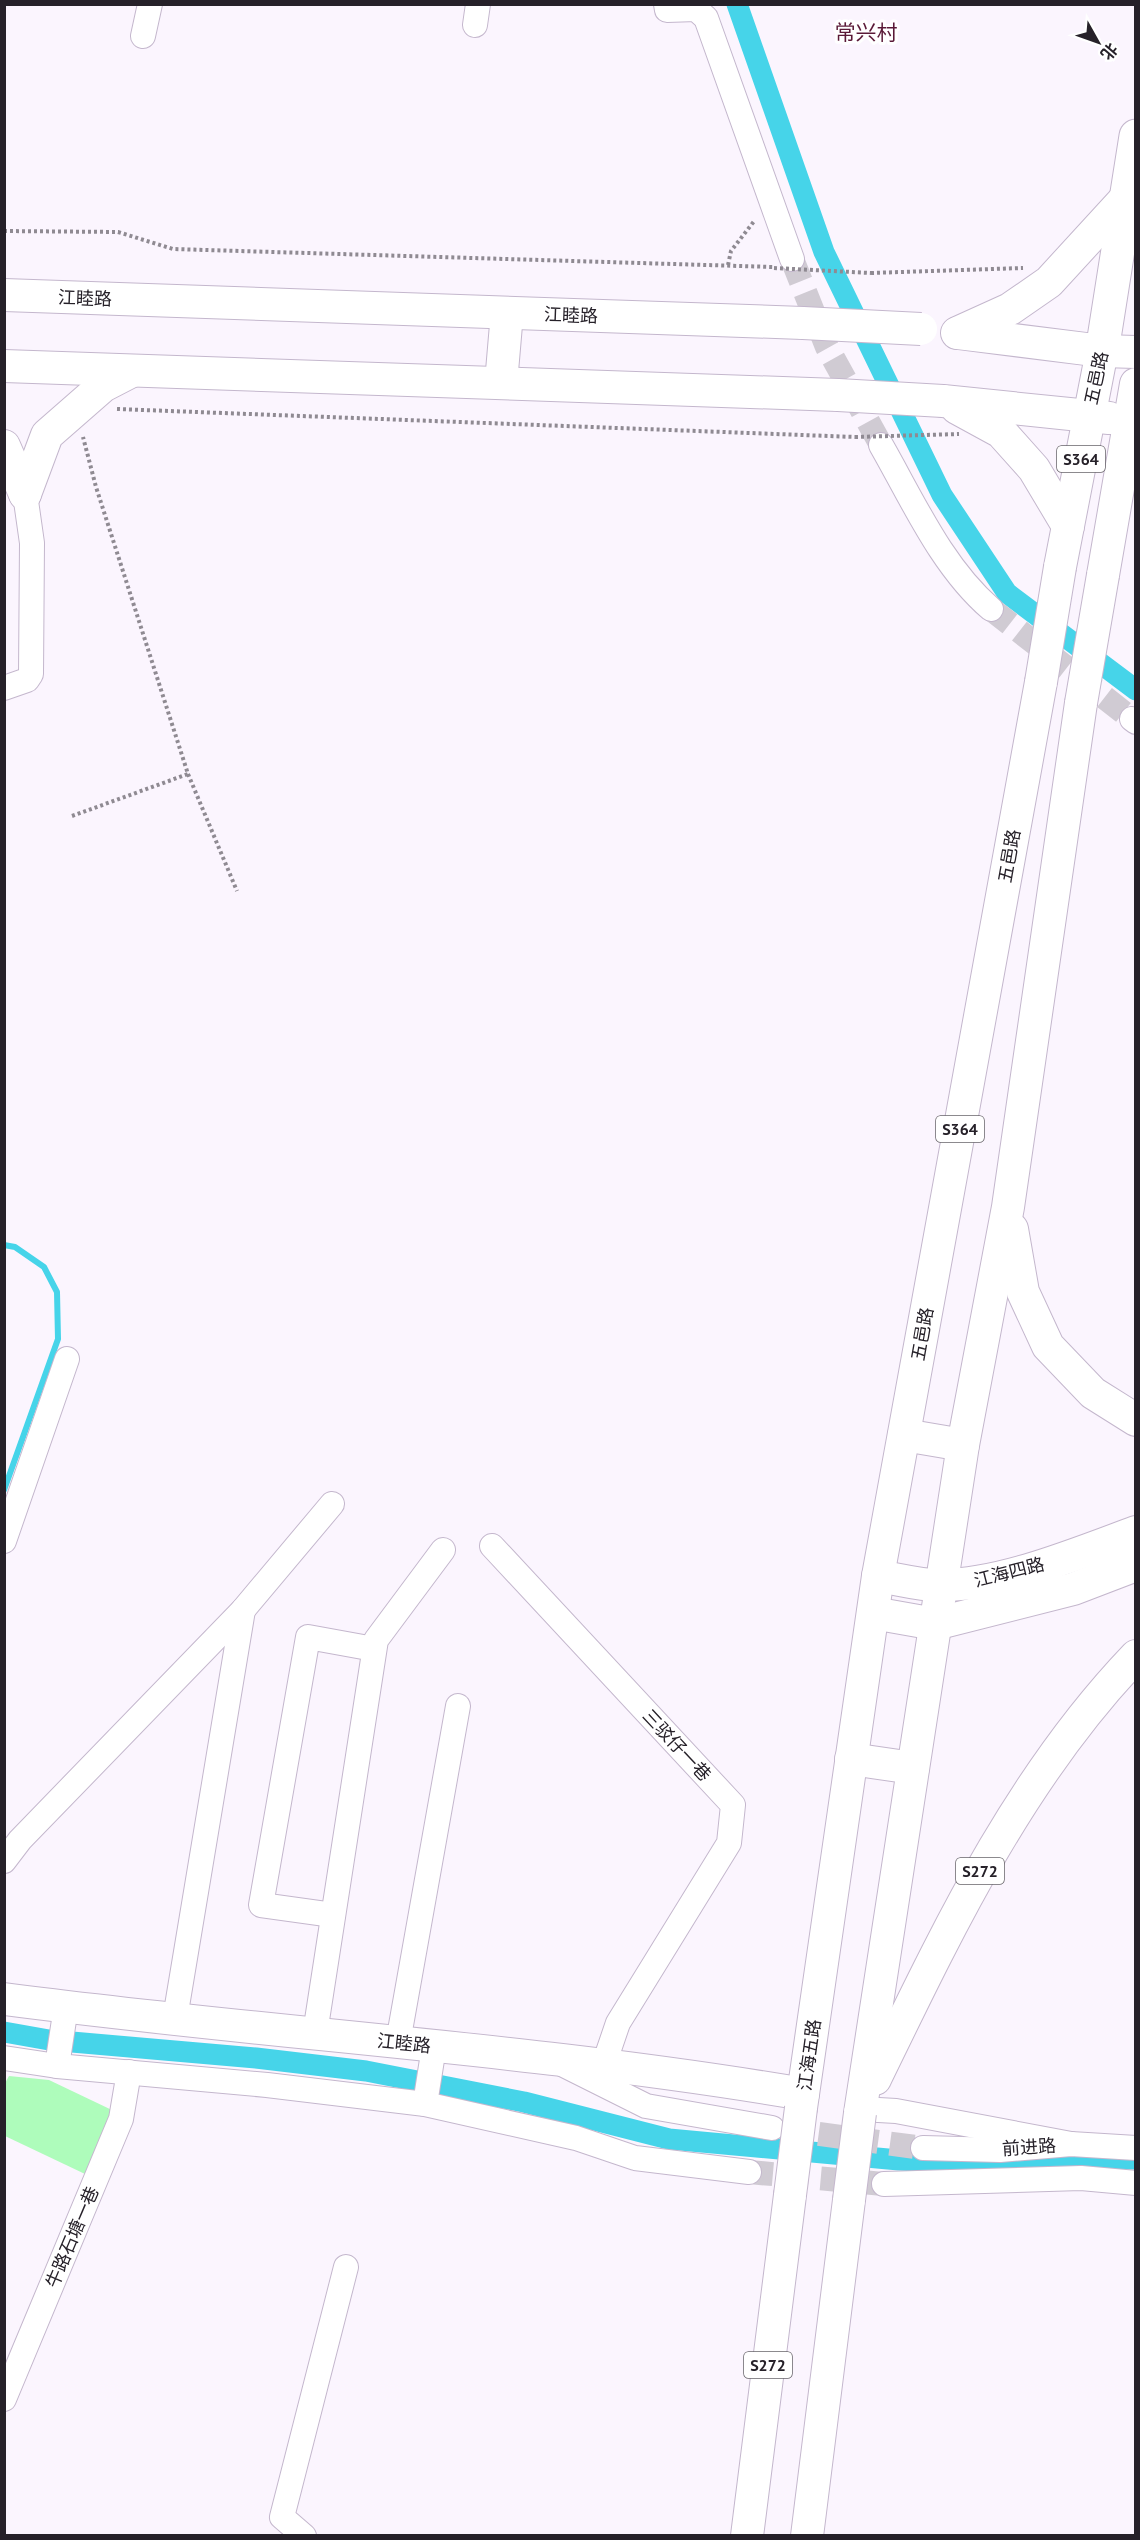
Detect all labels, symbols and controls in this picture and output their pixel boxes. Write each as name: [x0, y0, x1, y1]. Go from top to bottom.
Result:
north arrow: [1068, 12, 1128, 72]
district label: 常兴村: [835, 19, 898, 46]
text: 北: [1097, 39, 1122, 64]
street label: 江睦路: [58, 286, 112, 310]
street label: 江睦路: [544, 303, 598, 327]
street label: 五邑路: [1079, 349, 1113, 407]
road number: S364: [1057, 446, 1105, 472]
street label: 五邑路: [993, 827, 1025, 885]
road number: S364: [936, 1116, 984, 1142]
street label: 五邑路: [906, 1305, 938, 1363]
street label: 江海四路: [971, 1552, 1047, 1592]
street label: 三驳仔一巷: [638, 1704, 716, 1786]
road number: S272: [956, 1858, 1004, 1884]
street label: 江海五路: [793, 2018, 825, 2092]
street label: 江睦路: [376, 2029, 432, 2057]
street label: 前进路: [1001, 2134, 1057, 2160]
street label: 牛路石塘一巷: [40, 2183, 104, 2291]
road number: S272: [744, 2352, 792, 2378]

